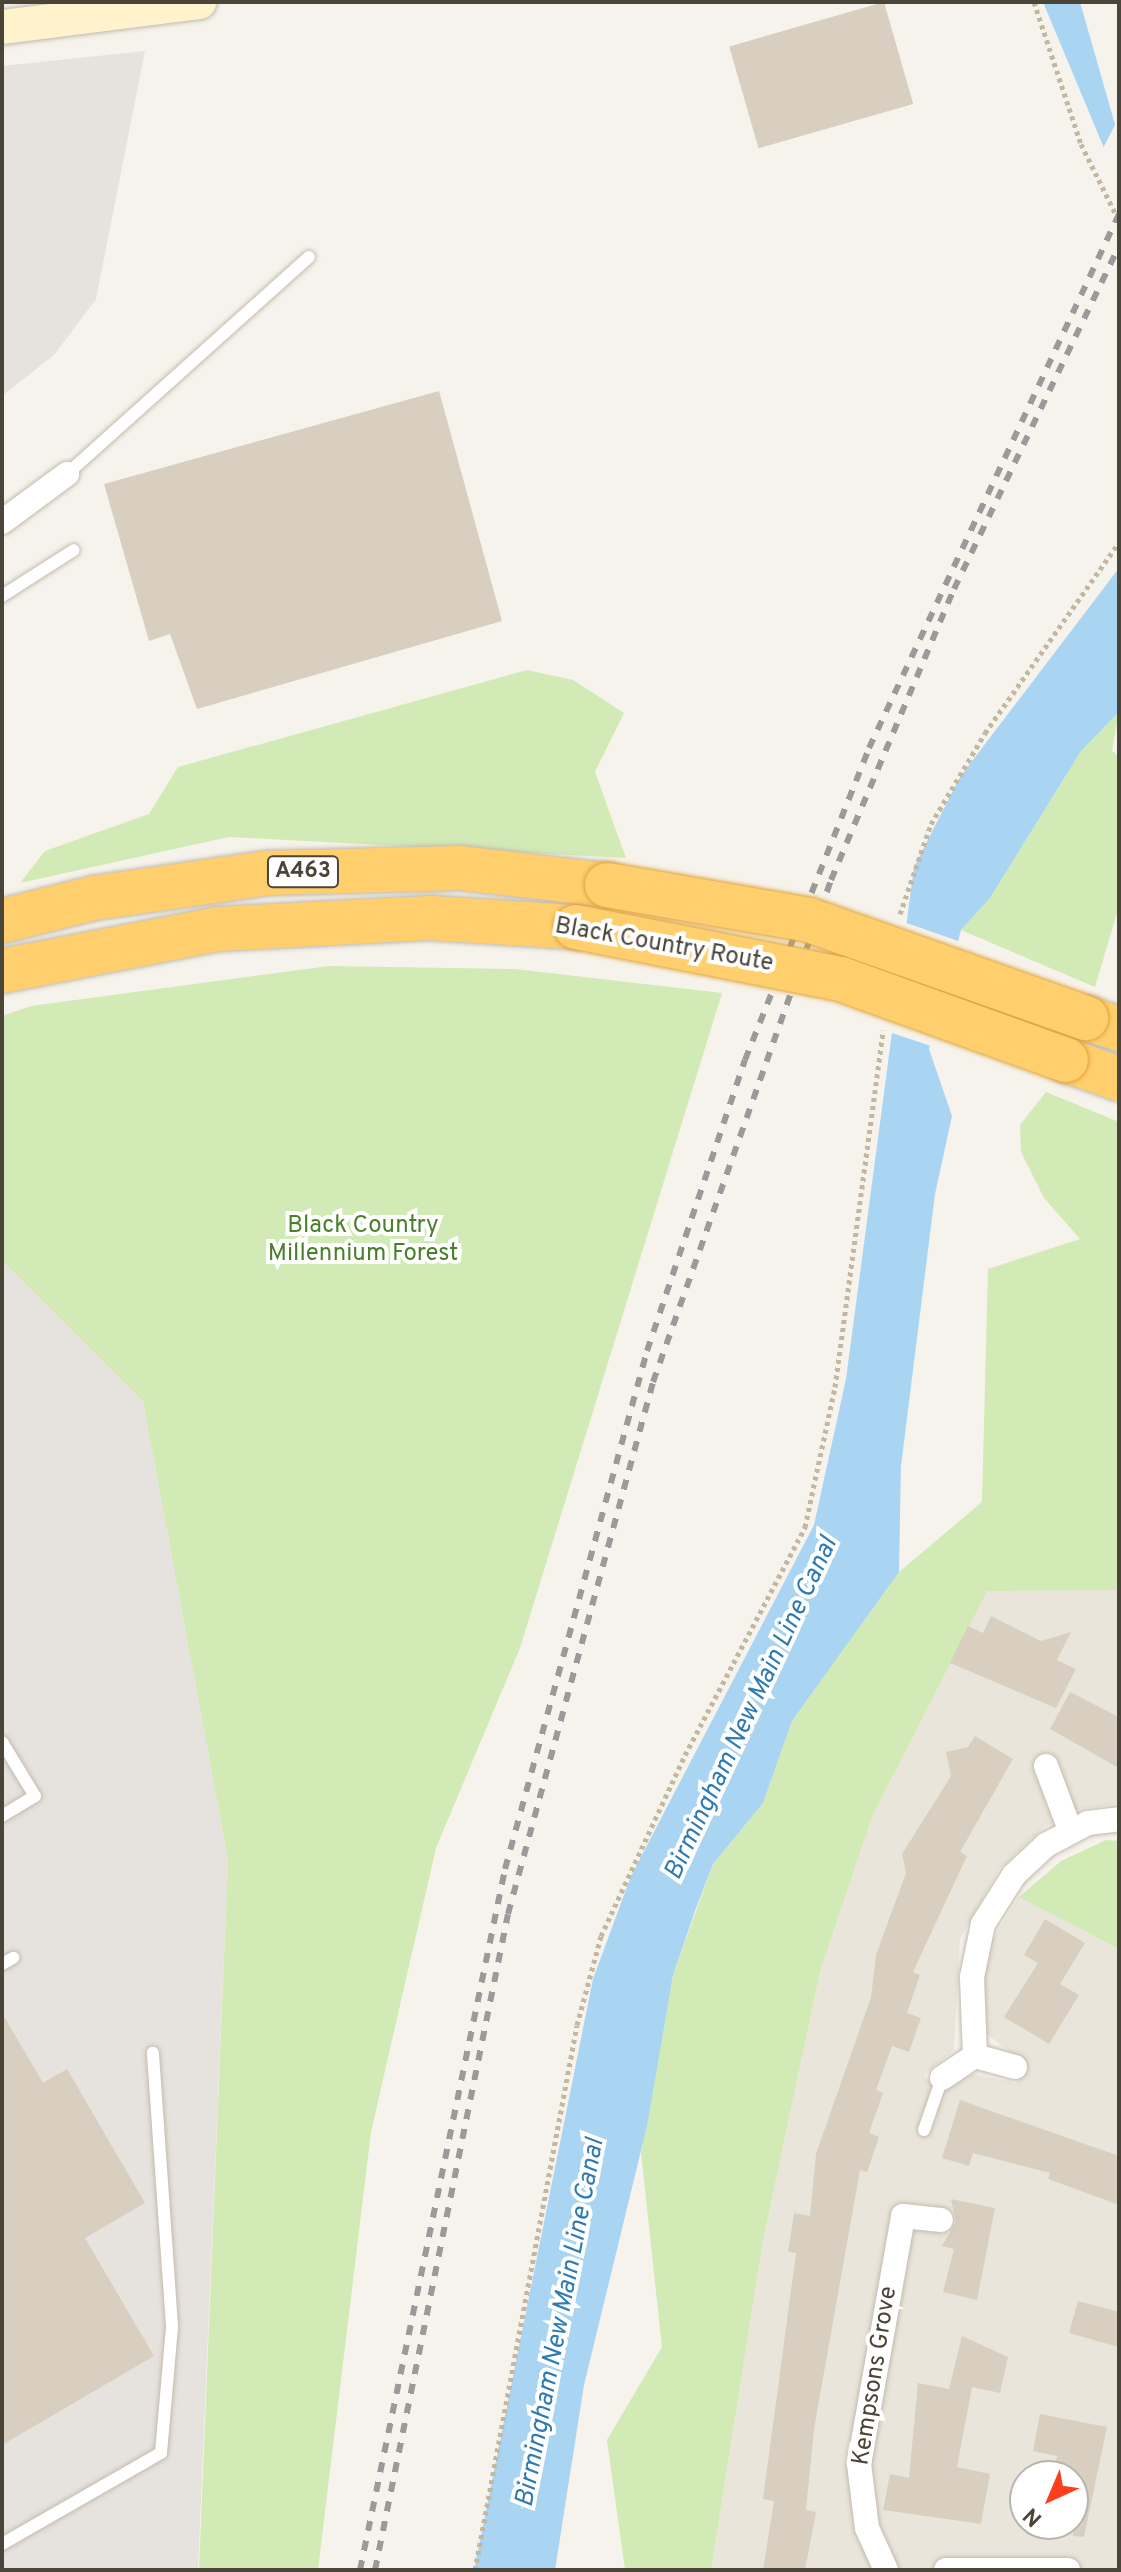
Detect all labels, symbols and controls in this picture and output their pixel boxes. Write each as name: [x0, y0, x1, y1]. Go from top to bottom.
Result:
road number: A463: [265, 854, 341, 890]
street label: Black Country Route: [553, 913, 775, 979]
park label: Black Country Millennium Forest: [268, 1213, 458, 1269]
water label: Birmingham New Main Line Canal: [659, 1533, 845, 1885]
water label: Birmingham New Main Line Canal: [510, 2136, 612, 2510]
street label: Kempsons Grove: [848, 2285, 904, 2467]
north arrow: [1009, 2460, 1089, 2540]
text: N: [1018, 2501, 1048, 2531]

